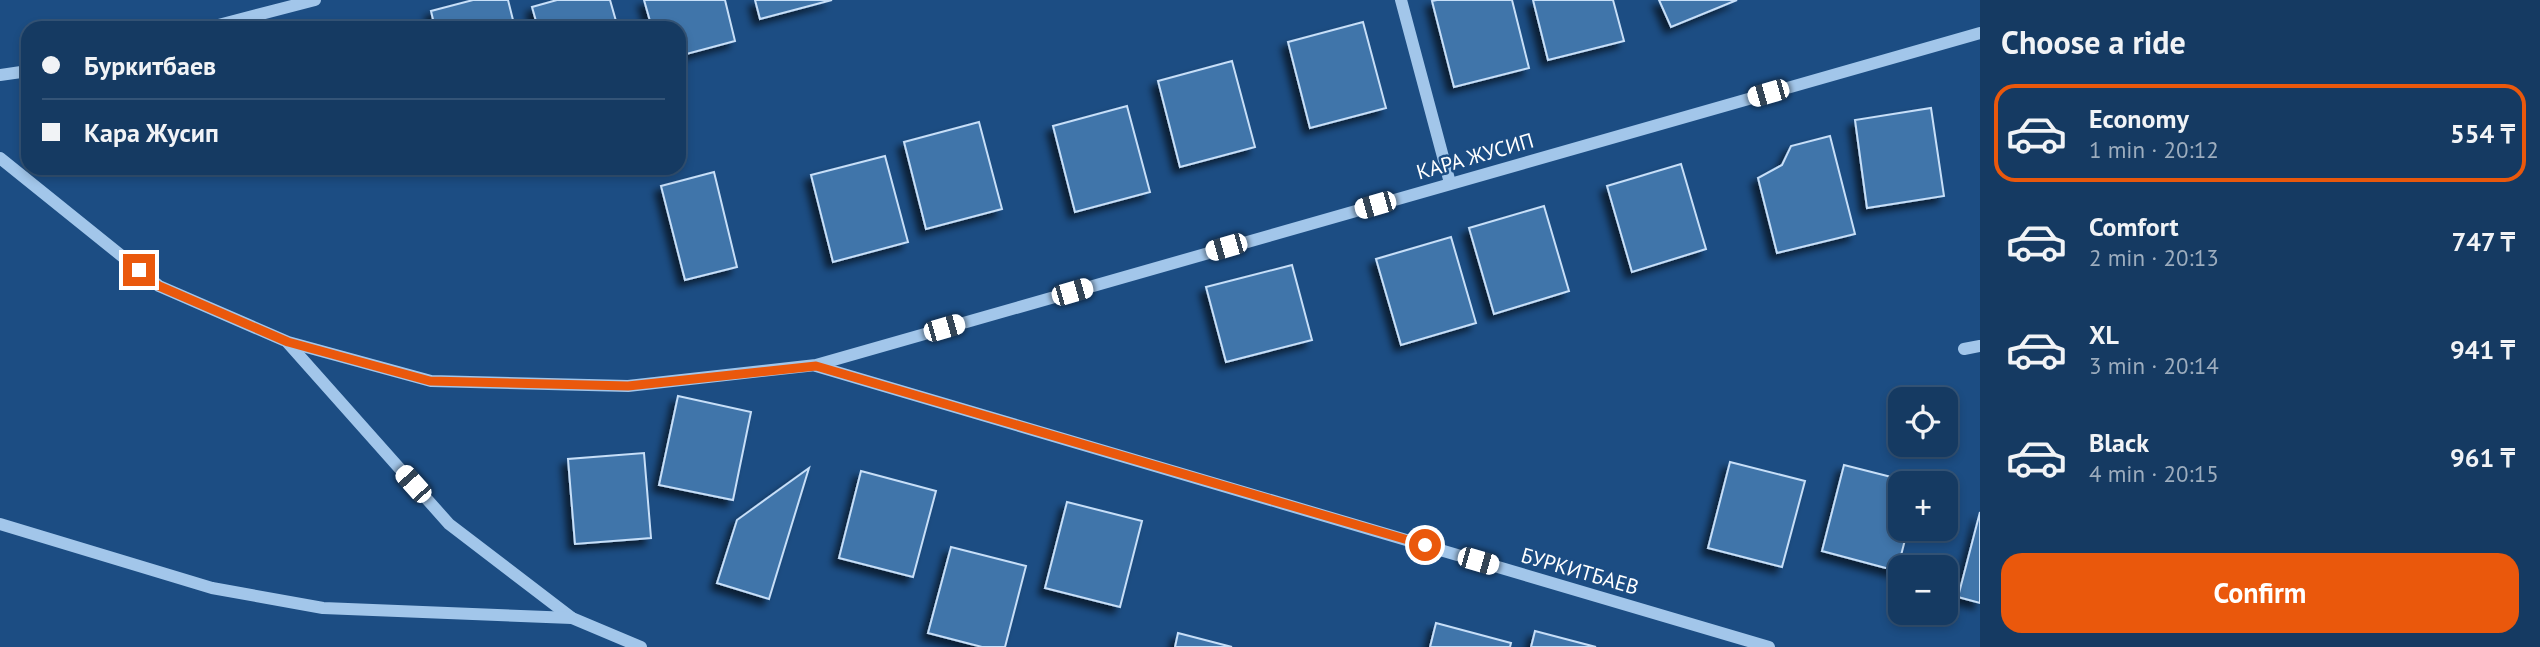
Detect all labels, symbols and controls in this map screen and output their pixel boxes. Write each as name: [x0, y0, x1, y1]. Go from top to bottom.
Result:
text: Choose a ride: [2001, 21, 2186, 63]
text: Буркитбаев: [84, 49, 216, 82]
car: [1745, 77, 1792, 109]
icon: car: [2005, 102, 2068, 165]
text: Economy: [2089, 102, 2189, 135]
text: Кара Жусип: [84, 116, 219, 149]
text: 554 ₸: [2450, 117, 2515, 150]
street label: КАРА ЖУСИП: [1413, 126, 1537, 186]
text: 1 min · 20:12: [2089, 135, 2219, 164]
car: [1352, 189, 1399, 221]
icon: car: [2005, 210, 2068, 273]
text: Comfort: [2089, 210, 2179, 243]
text: 747 ₸: [2451, 225, 2515, 258]
car: [1203, 231, 1250, 263]
text: 2 min · 20:13: [2089, 243, 2219, 272]
route end: [123, 254, 155, 286]
car: [1049, 276, 1096, 308]
car: [921, 312, 968, 344]
icon: car: [2005, 318, 2068, 381]
text: XL: [2089, 318, 2119, 351]
text: 941 ₸: [2450, 333, 2515, 366]
text: 3 min · 20:14: [2089, 351, 2219, 380]
map controls: [1888, 387, 1958, 625]
button: locate: [1888, 387, 1958, 457]
icon: car: [2005, 426, 2068, 489]
text: Black: [2089, 426, 2149, 459]
text: 961 ₸: [2450, 441, 2515, 474]
text: 4 min · 20:15: [2089, 459, 2219, 488]
car: [392, 461, 435, 507]
button: +: [1888, 471, 1958, 541]
route start: [1409, 529, 1441, 561]
street label: БУРКИТБАЕВ: [1518, 541, 1642, 601]
car: [1455, 545, 1502, 577]
button: Confirm: [2001, 553, 2519, 633]
button: −: [1888, 555, 1958, 625]

